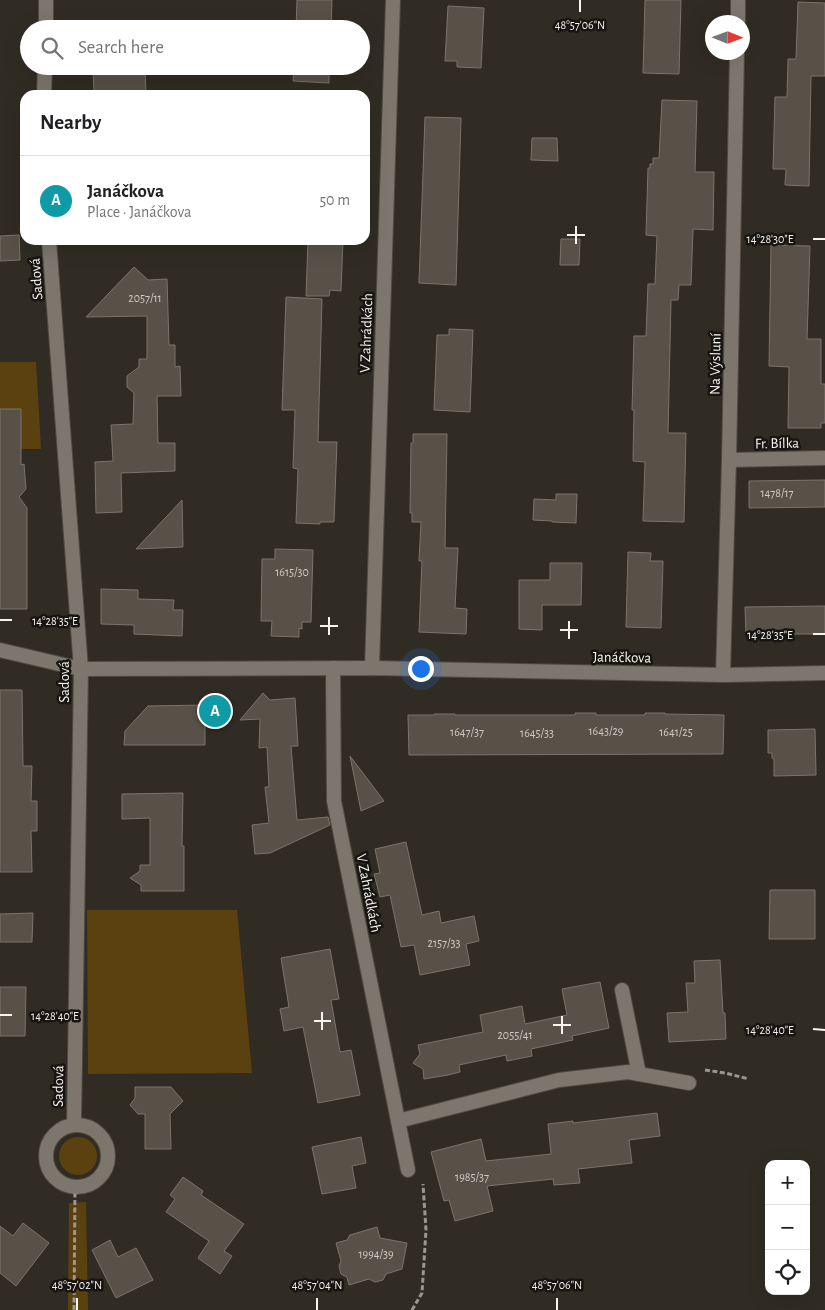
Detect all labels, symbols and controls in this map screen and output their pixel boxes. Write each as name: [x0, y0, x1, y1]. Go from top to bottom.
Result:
north arrow: [705, 15, 750, 60]
text: 48°57'06"N: [555, 19, 605, 31]
search box: [20, 20, 370, 75]
icon: search: [38, 34, 66, 62]
text: Search here: [78, 38, 164, 57]
text: Nearby: [40, 112, 101, 133]
text: Janáčkova: [87, 182, 164, 201]
text: A: [51, 192, 61, 208]
text: 50 m: [319, 192, 350, 208]
text: Place · Janáčkova: [87, 204, 191, 220]
text: 14°28'30"E: [747, 233, 794, 245]
street label: Sadová: [28, 258, 45, 300]
house number: 2057/11: [128, 292, 162, 304]
street label: V Zahrádkách: [358, 293, 375, 373]
street label: Na Výsluní: [707, 333, 724, 395]
street label: Fr. Bílka: [755, 436, 799, 451]
house number: 1478/17: [760, 487, 794, 499]
house number: 1615/30: [275, 566, 309, 578]
text: 14°28'35"E: [32, 615, 78, 627]
text: 14°28'35"E: [747, 629, 793, 641]
street label: Janáčkova: [593, 649, 651, 666]
your location: [408, 656, 434, 682]
street label: Sadová: [57, 661, 72, 703]
pin: A: [199, 692, 231, 730]
house number: 1643/29: [588, 725, 624, 737]
house number: 1647/37: [450, 726, 484, 738]
house number: 1641/25: [659, 726, 693, 738]
house number: 1645/33: [520, 727, 554, 739]
street label: V Zahrádkách: [354, 852, 383, 934]
house number: 2157/33: [428, 937, 461, 949]
text: 14°28'40"E: [31, 1010, 79, 1022]
text: 14°28'40"E: [746, 1024, 794, 1036]
house number: 2055/41: [497, 1029, 533, 1041]
street label: Sadová: [51, 1065, 66, 1107]
map controls: [765, 1160, 810, 1295]
button: +: [765, 1160, 810, 1205]
house number: 1985/37: [455, 1171, 489, 1183]
button: −: [765, 1205, 810, 1250]
house number: 1994/39: [358, 1248, 394, 1260]
button: locate: [765, 1250, 810, 1295]
text: 48°57'02"N: [52, 1279, 102, 1291]
text: 48°57'04"N: [292, 1279, 342, 1291]
text: 48°57'06"N: [532, 1279, 582, 1291]

